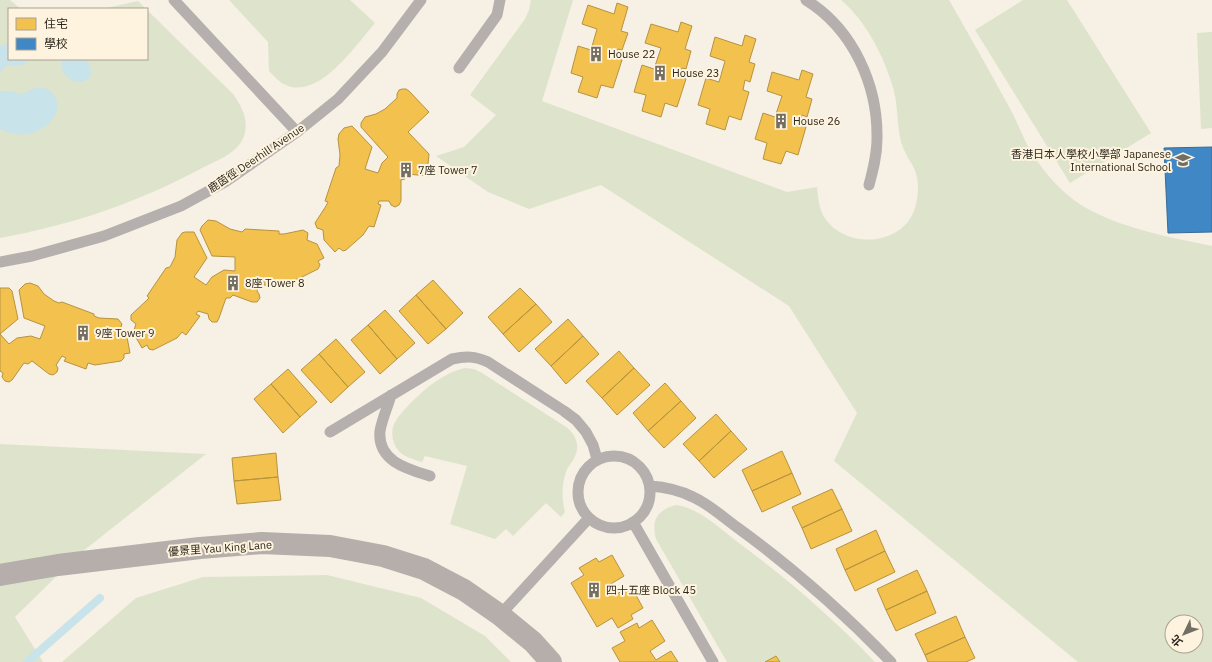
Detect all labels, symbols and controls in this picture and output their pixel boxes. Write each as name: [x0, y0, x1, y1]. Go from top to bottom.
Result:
legend: [8, 8, 148, 60]
text: 住宅: [44, 16, 68, 31]
text: 學校: [44, 36, 68, 51]
building icon: House 22: [587, 45, 605, 63]
place label: House 22: [608, 47, 655, 61]
building icon: House 23: [651, 64, 669, 82]
place label: House 23: [672, 66, 719, 80]
building icon: House 26: [772, 112, 790, 130]
place label: House 26: [793, 114, 840, 128]
street label: 鹿茵徑 Deerhill Avenue: [205, 121, 307, 195]
place label: 香港日本人學校小學部 Japanese International School: [1011, 147, 1171, 174]
school or university icon: 香港日本人學校小學部 Japanese International School: [1174, 151, 1192, 169]
building icon: 7座 Tower 7: [397, 161, 415, 179]
place label: 7座 Tower 7: [418, 163, 478, 177]
building icon: 8座 Tower 8: [224, 274, 242, 292]
place label: 8座 Tower 8: [245, 276, 305, 290]
building icon: 9座 Tower 9: [74, 324, 92, 342]
place label: 9座 Tower 9: [95, 326, 155, 340]
street label: 優景里 Yau King Lane: [167, 537, 273, 559]
building icon: 四十五座 Block 45: [585, 581, 603, 599]
place label: 四十五座 Block 45: [606, 583, 696, 597]
north arrow: [1164, 614, 1204, 654]
text: 北: [1168, 632, 1186, 650]

